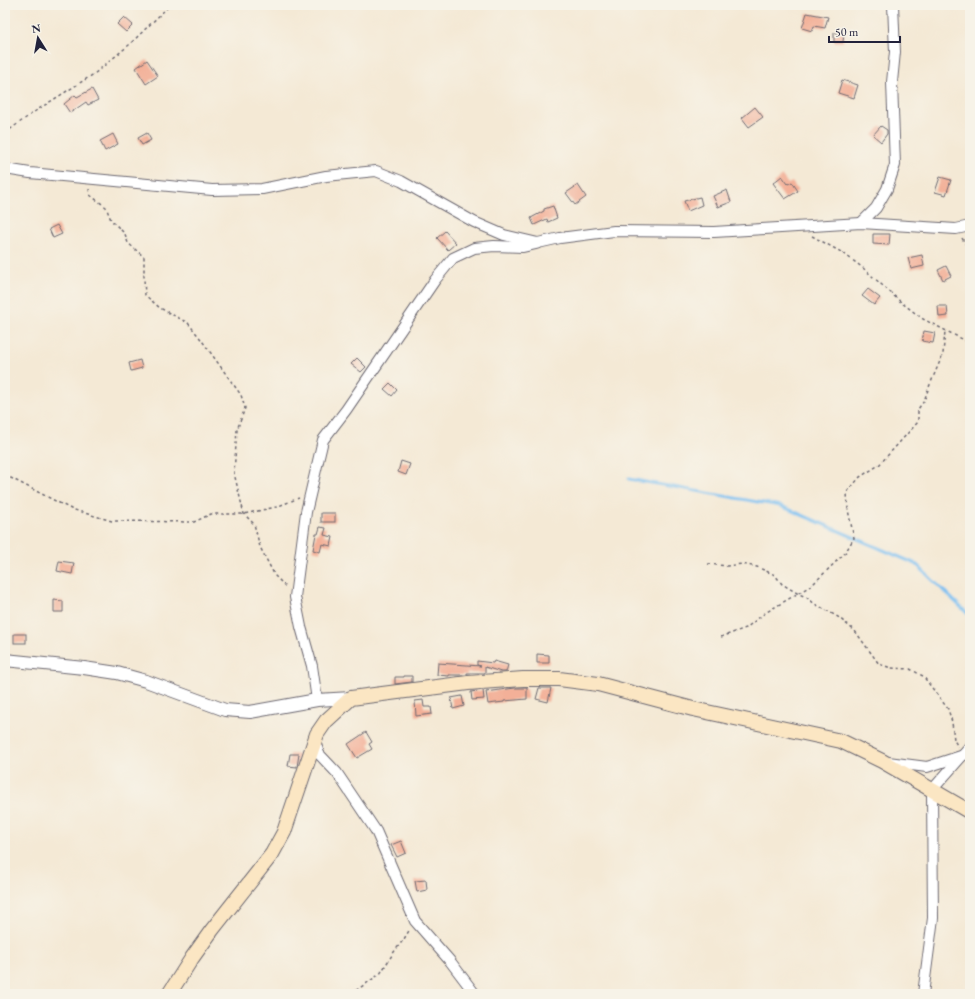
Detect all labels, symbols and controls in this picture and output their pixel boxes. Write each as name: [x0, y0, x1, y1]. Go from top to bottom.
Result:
north arrow: [18, 18, 58, 58]
scale bar: [829, 18, 900, 44]
text: N: [30, 20, 42, 36]
text: 50 m: [835, 24, 859, 40]

